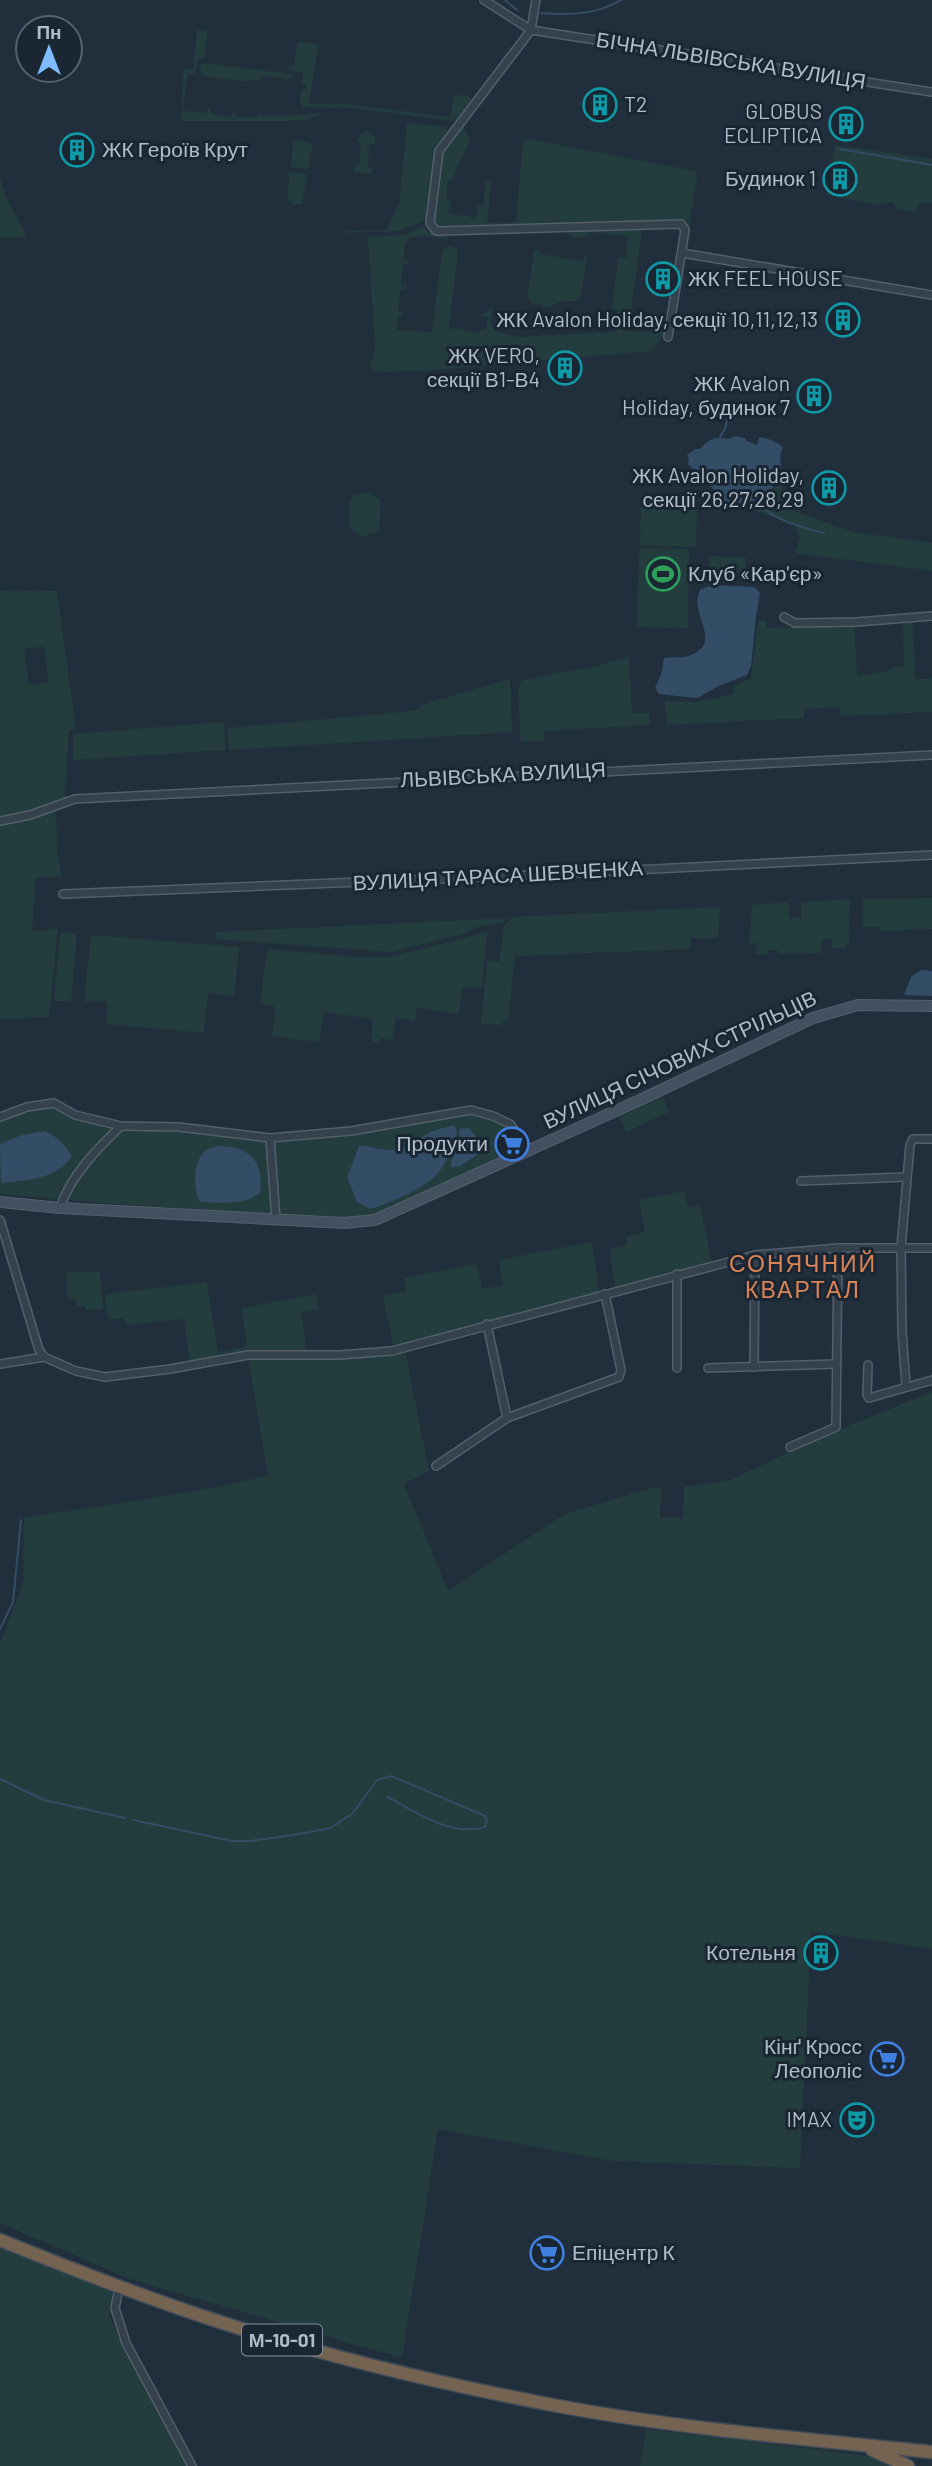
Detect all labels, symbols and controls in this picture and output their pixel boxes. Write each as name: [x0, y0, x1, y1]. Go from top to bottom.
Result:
north arrow: [14, 14, 84, 84]
text: Пн: [36, 20, 62, 43]
street label: БІЧНА ЛЬВІВСЬКА ВУЛИЦЯ: [595, 26, 868, 93]
building icon: T2: [581, 86, 619, 124]
place label: T2: [624, 91, 647, 116]
place label: GLOBUS ECLIPTICA: [724, 98, 822, 147]
building icon: GLOBUS ECLIPTICA: [827, 105, 865, 143]
building icon: ЖК Героїв Крут: [58, 131, 96, 169]
place label: ЖК Героїв Крут: [102, 136, 248, 161]
building icon: Будинок 1: [821, 160, 859, 198]
place label: Будинок 1: [725, 165, 816, 190]
building icon: ЖК FEEL HOUSE: [644, 260, 682, 298]
place label: ЖК FEEL HOUSE: [688, 265, 843, 290]
building icon: ЖК Avalon Holiday, секції 10,11,12,13: [824, 301, 862, 339]
place label: ЖК Avalon Holiday, секції 10,11,12,13: [496, 306, 818, 331]
place label: ЖК VERO, секції В1-В4: [427, 342, 540, 391]
building icon: ЖК VERO, секції В1-В4: [546, 349, 584, 387]
place label: ЖК Avalon Holiday, будинок 7: [622, 370, 790, 419]
building icon: ЖК Avalon Holiday, будинок 7: [795, 377, 833, 415]
place label: ЖК Avalon Holiday, секції 26,27,28,29: [632, 462, 804, 511]
building icon: ЖК Avalon Holiday, секції 26,27,28,29: [810, 469, 848, 507]
sports icon: Клуб «Кар'єр»: [644, 555, 682, 593]
place label: Клуб «Кар'єр»: [688, 560, 823, 585]
street label: ЛЬВІВСЬКА ВУЛИЦЯ: [400, 756, 606, 791]
street label: ВУЛИЦЯ ТАРАСА ШЕВЧЕНКА: [352, 854, 644, 895]
street label: ВУЛИЦЯ СІЧОВИХ СТРІЛЬЦІВ: [539, 984, 820, 1133]
supermarket icon: Продукти: [493, 1125, 531, 1163]
place label: Продукти: [396, 1130, 488, 1155]
district label: СОНЯЧНИЙ КВАРТАЛ: [729, 1249, 877, 1303]
building icon: Котельня: [802, 1934, 840, 1972]
place label: Котельня: [706, 1939, 796, 1964]
place label: Кінґ Кросс Леополіс: [764, 2033, 862, 2082]
supermarket icon: Кінґ Кросс Леополіс: [868, 2040, 906, 2078]
theatre icon: IMAX: [838, 2101, 876, 2139]
place label: IMAX: [786, 2106, 832, 2131]
supermarket icon: Епіцентр К: [528, 2234, 566, 2272]
place label: Епіцентр К: [572, 2239, 676, 2264]
road number: М-10-01: [242, 2324, 322, 2356]

